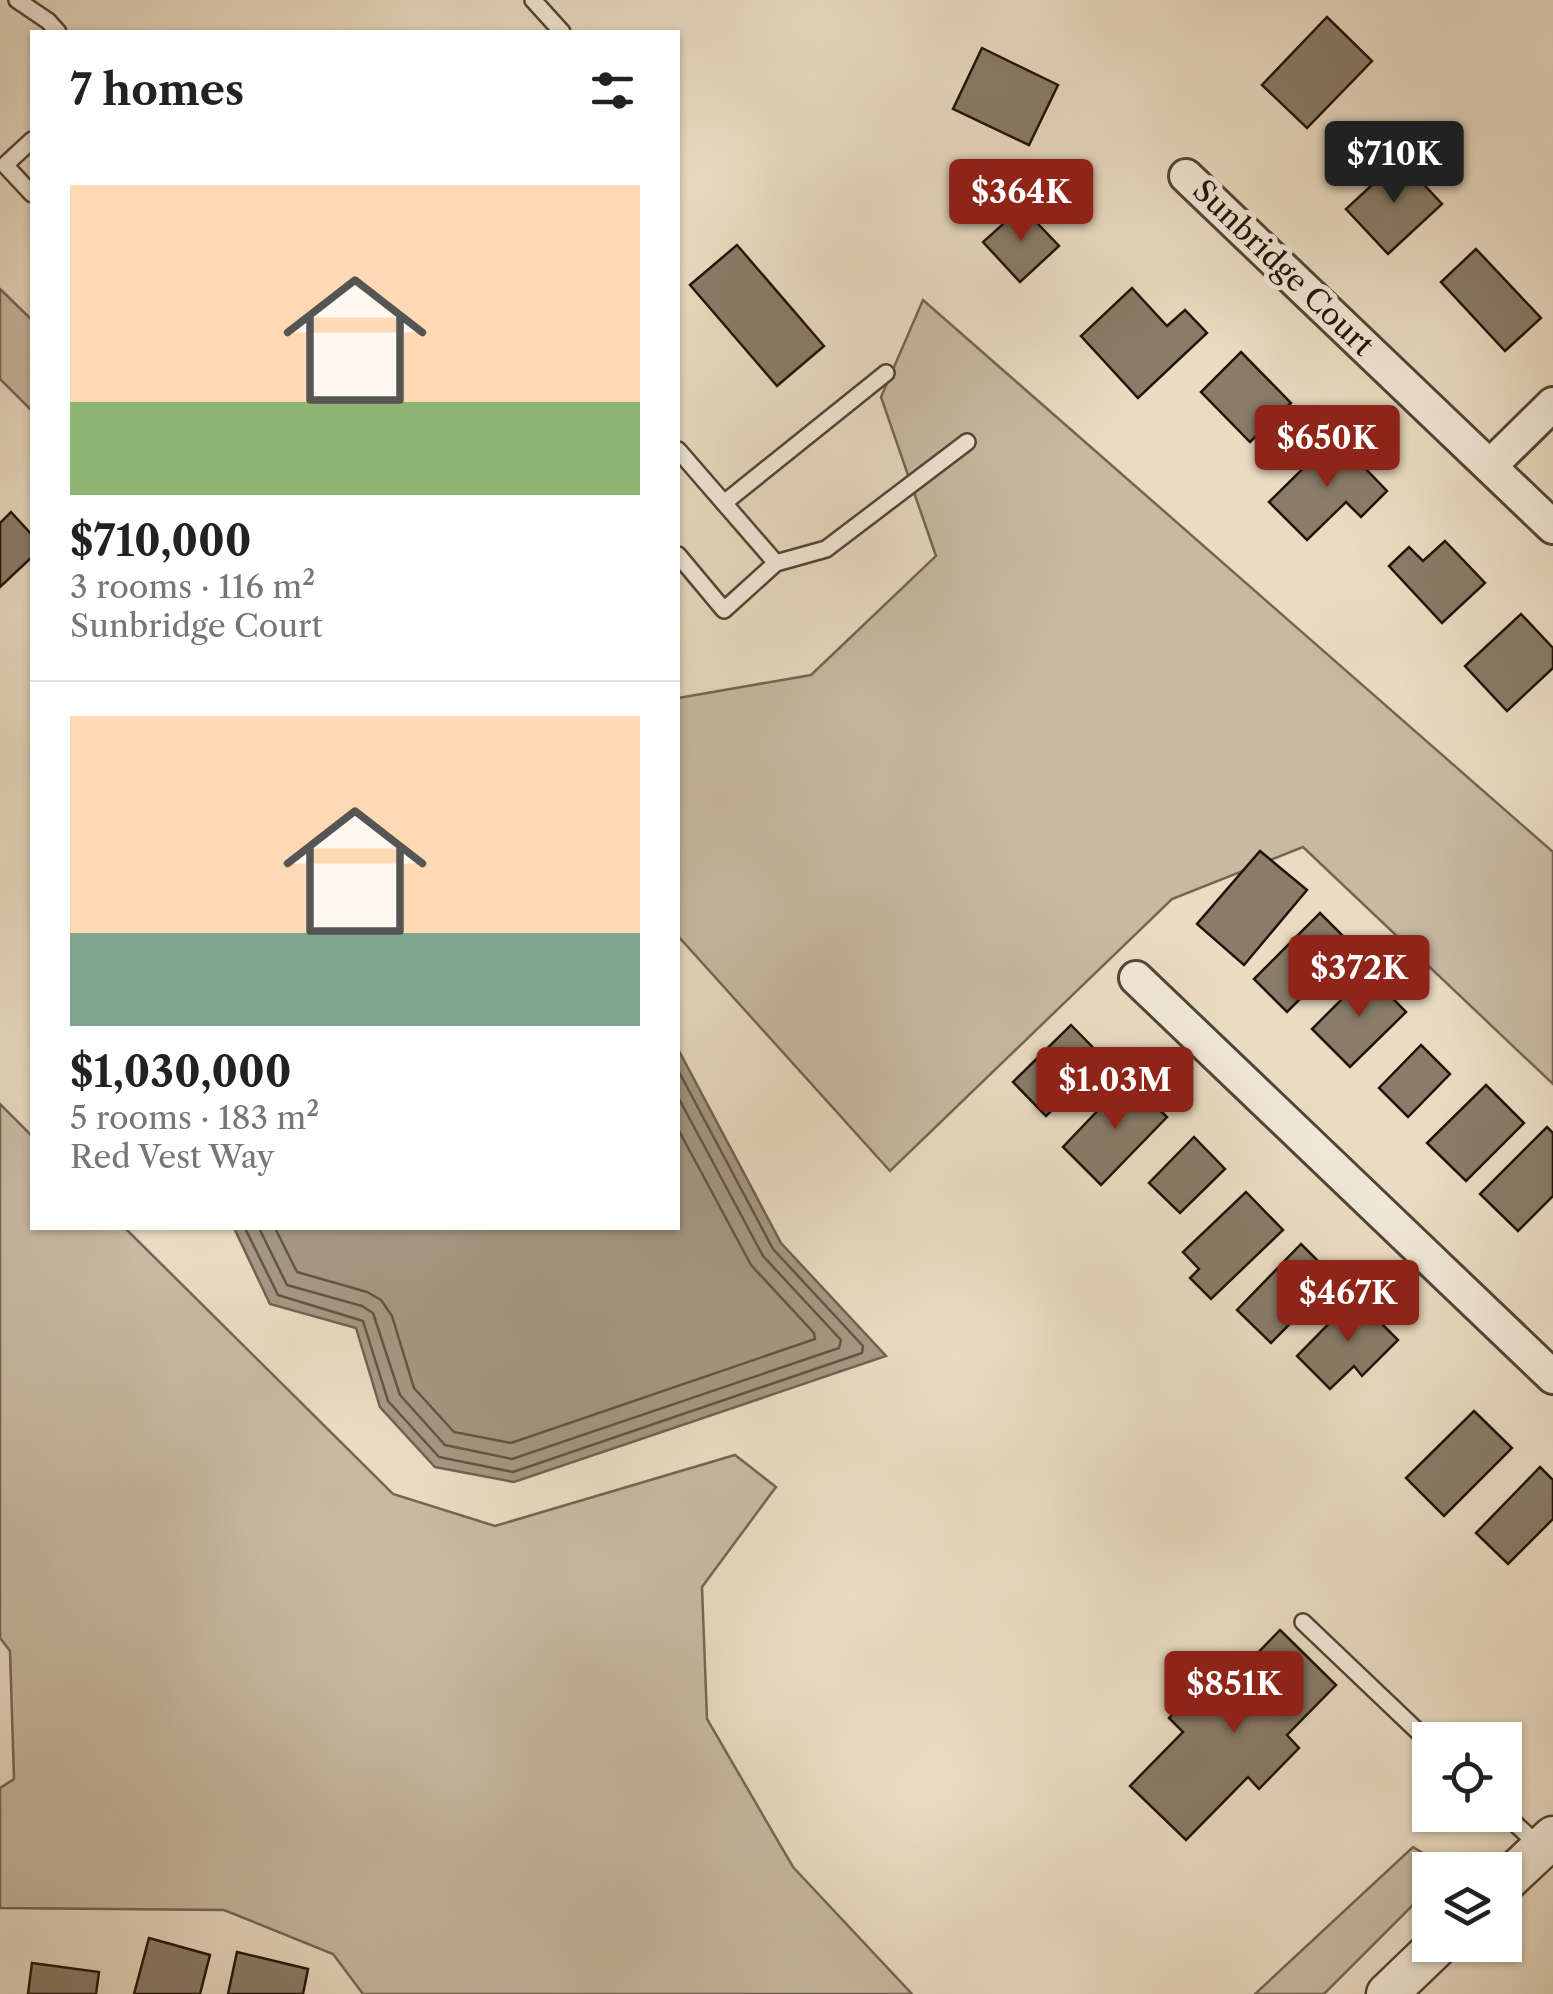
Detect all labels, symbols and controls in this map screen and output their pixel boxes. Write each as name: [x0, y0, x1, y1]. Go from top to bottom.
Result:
icon: filters: [585, 63, 640, 118]
text: 7 homes: [70, 64, 244, 116]
pin: $710K: [1324, 121, 1464, 206]
text: $710K: [1347, 134, 1441, 173]
pin: $364K: [951, 159, 1091, 244]
text: $364K: [971, 172, 1071, 211]
street label: Sunbridge Court: [1185, 172, 1382, 364]
icon: home: [265, 250, 445, 430]
pin: $650K: [1257, 405, 1397, 490]
text: $650K: [1277, 418, 1377, 457]
text: $710,000: [70, 515, 251, 567]
text: 3 rooms · 116 m²: [70, 567, 315, 606]
text: Sunbridge Court: [70, 606, 323, 645]
icon: home: [265, 781, 445, 961]
pin: $372K: [1289, 935, 1429, 1020]
text: $372K: [1310, 948, 1408, 987]
text: $1,030,000: [70, 1046, 291, 1098]
pin: $1.03M: [1034, 1047, 1196, 1132]
text: $1.03M: [1058, 1060, 1172, 1099]
text: 5 rooms · 183 m²: [70, 1098, 319, 1137]
text: Red Vest Way: [70, 1137, 275, 1176]
pin: $467K: [1278, 1260, 1418, 1345]
text: $467K: [1299, 1273, 1397, 1312]
pin: $851K: [1164, 1651, 1304, 1736]
text: $851K: [1186, 1664, 1282, 1703]
map controls: [1412, 1722, 1522, 1962]
button: locate: [1412, 1722, 1522, 1832]
button: layers: [1412, 1852, 1522, 1962]

